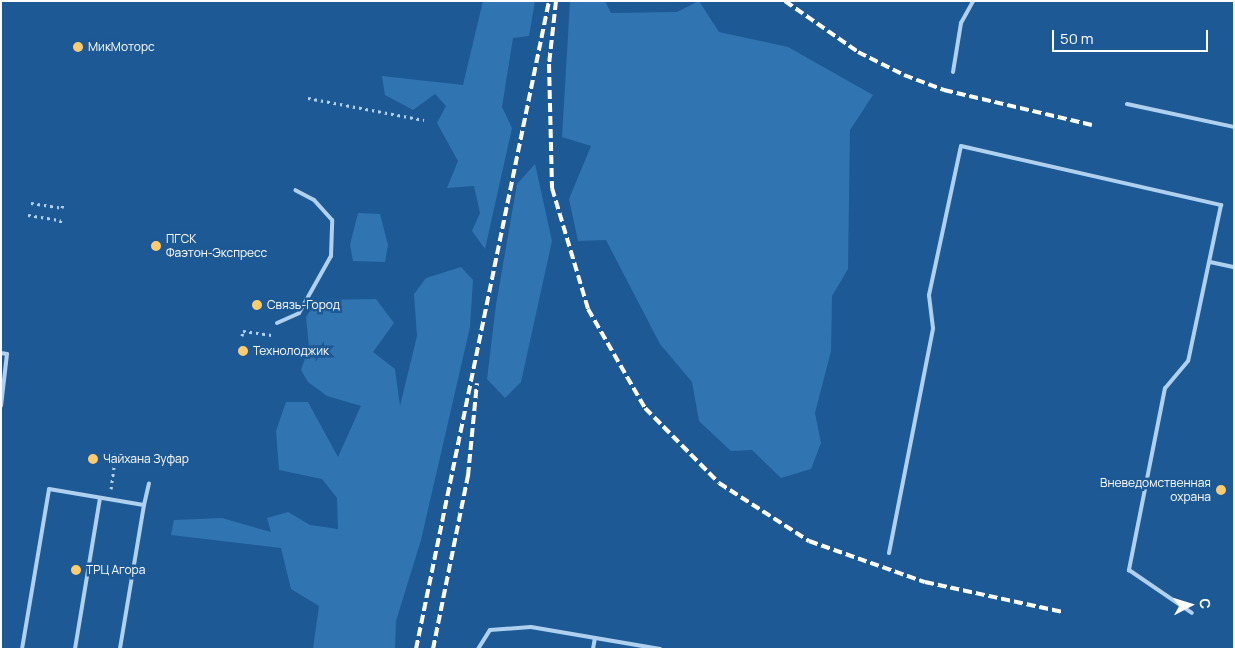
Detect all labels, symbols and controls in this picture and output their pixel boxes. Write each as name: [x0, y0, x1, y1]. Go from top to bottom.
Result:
scale bar: [1055, 20, 1211, 52]
text: 50 m: [1060, 28, 1094, 49]
place label: МикМоторс: [88, 40, 155, 54]
marker: МикМоторс: [72, 41, 84, 53]
place label: ПГСК Фаэтон-Экспресс: [166, 232, 267, 260]
marker: ПГСК Фаэтон-Экспресс: [150, 240, 162, 252]
place label: Связь-Город: [267, 298, 340, 312]
marker: Связь-Город: [251, 299, 263, 311]
place label: Технолоджик: [253, 344, 329, 358]
marker: Технолоджик: [237, 345, 249, 357]
place label: Чайхана Зуфар: [103, 452, 189, 466]
marker: Чайхана Зуфар: [87, 453, 99, 465]
place label: Вневедомственная охрана: [1100, 476, 1211, 504]
marker: Вневедомственная охрана: [1215, 484, 1227, 496]
place label: ТРЦ Агора: [86, 563, 145, 577]
marker: ТРЦ Агора: [70, 564, 82, 576]
north arrow: [1165, 580, 1215, 630]
text: С: [1196, 598, 1215, 610]

